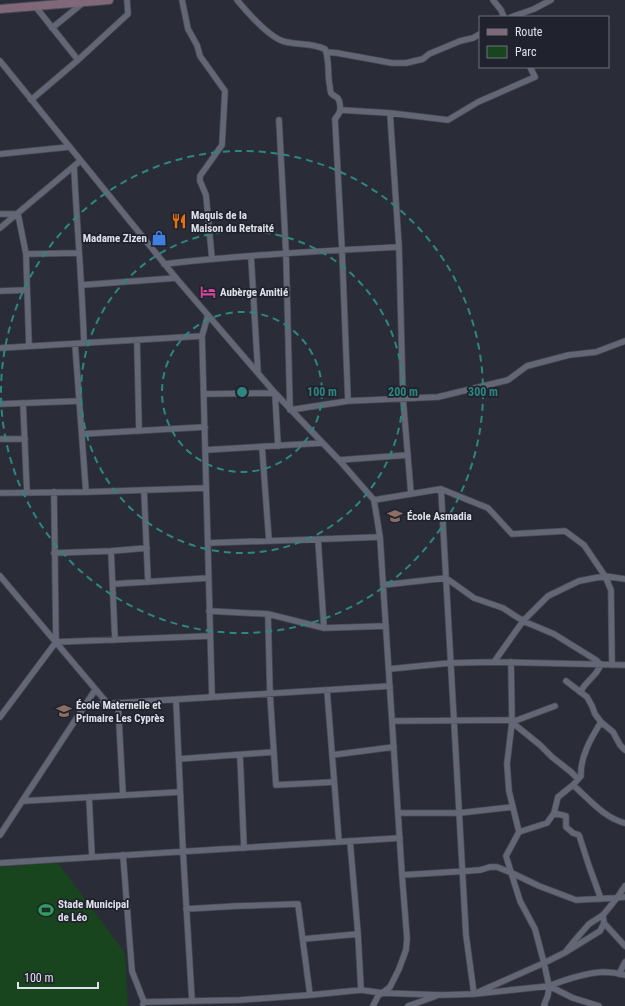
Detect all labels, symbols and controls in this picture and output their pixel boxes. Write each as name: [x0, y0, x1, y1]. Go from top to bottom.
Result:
legend: [479, 16, 609, 68]
text: Route: [515, 25, 543, 39]
text: Parc: [515, 45, 537, 59]
place label: Maquis de la Maison du Retraité: [191, 209, 274, 235]
restaurant icon: Maquis de la Maison du Retraité: [170, 212, 188, 230]
shop icon: Madame Zizen: [150, 229, 168, 247]
place label: Madame Zizen: [83, 232, 147, 245]
hotel icon: Aubèrge Amitié: [199, 283, 217, 301]
place label: Aubèrge Amitié: [220, 286, 288, 299]
centre of rings: [235, 385, 249, 399]
text: 100 m: [307, 385, 337, 399]
text: 200 m: [388, 385, 418, 399]
text: 300 m: [468, 385, 498, 399]
school or university icon: École Asmadia: [386, 507, 404, 525]
place label: École Asmadia: [407, 510, 472, 523]
place label: École Maternelle et Primaire Les Cyprès: [76, 699, 165, 725]
school or university icon: École Maternelle et Primaire Les Cyprès: [55, 702, 73, 720]
place label: Stade Municipal de Léo: [58, 898, 129, 924]
sports icon: Stade Municipal de Léo: [37, 901, 55, 919]
scale bar: [18, 964, 98, 990]
text: 100 m: [24, 971, 54, 985]

